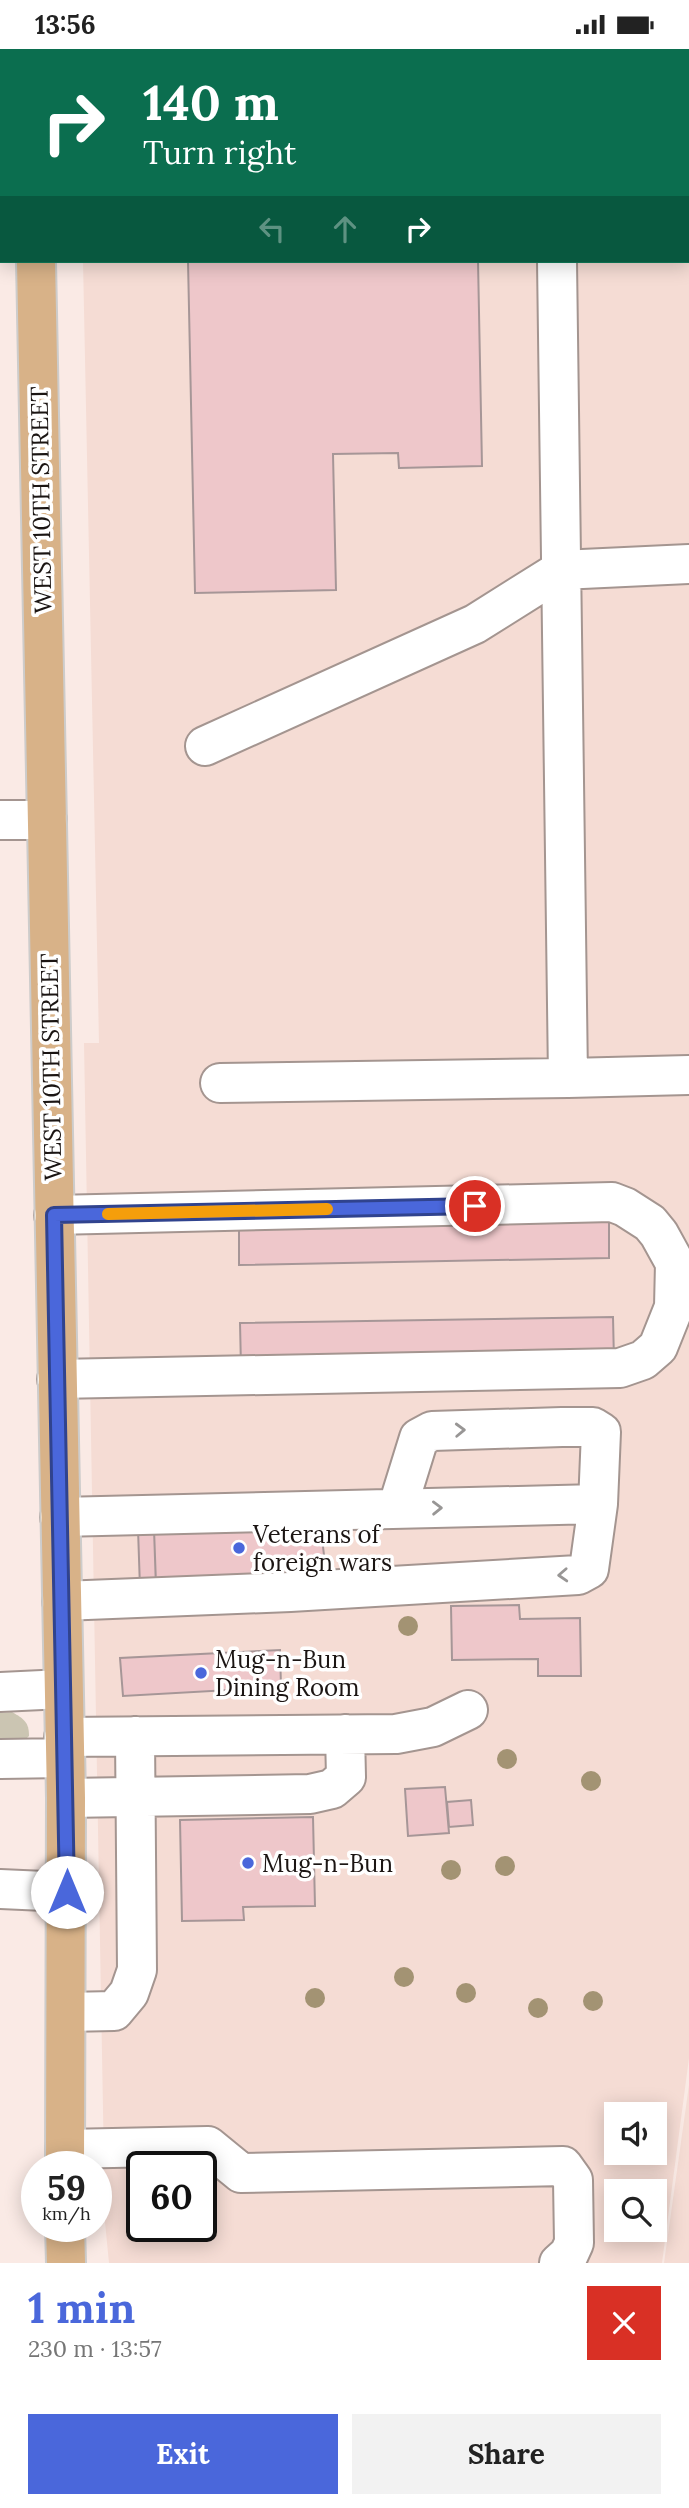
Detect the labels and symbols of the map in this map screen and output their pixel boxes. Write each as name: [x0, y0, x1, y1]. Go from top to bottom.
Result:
street label: WEST 10TH STREET: [24, 386, 58, 614]
street label: WEST 10TH STREET: [34, 953, 68, 1181]
pin: [445, 1176, 505, 1236]
one-way arrow: [455, 1422, 466, 1437]
one-way arrow: [432, 1501, 443, 1516]
place label: Veterans of foreign wars: [252, 1519, 392, 1578]
marker: Veterans of foreign wars: [231, 1540, 247, 1556]
one-way arrow: [558, 1568, 569, 1583]
place label: Mug-n-Bun Dining Room: [215, 1644, 360, 1703]
marker: Mug-n-Bun Dining Room: [193, 1665, 209, 1681]
place label: Mug-n-Bun: [262, 1848, 393, 1879]
position arrow: [30, 1855, 104, 1929]
marker: Mug-n-Bun: [240, 1855, 256, 1871]
speed limit sign: 60: [126, 2151, 217, 2242]

